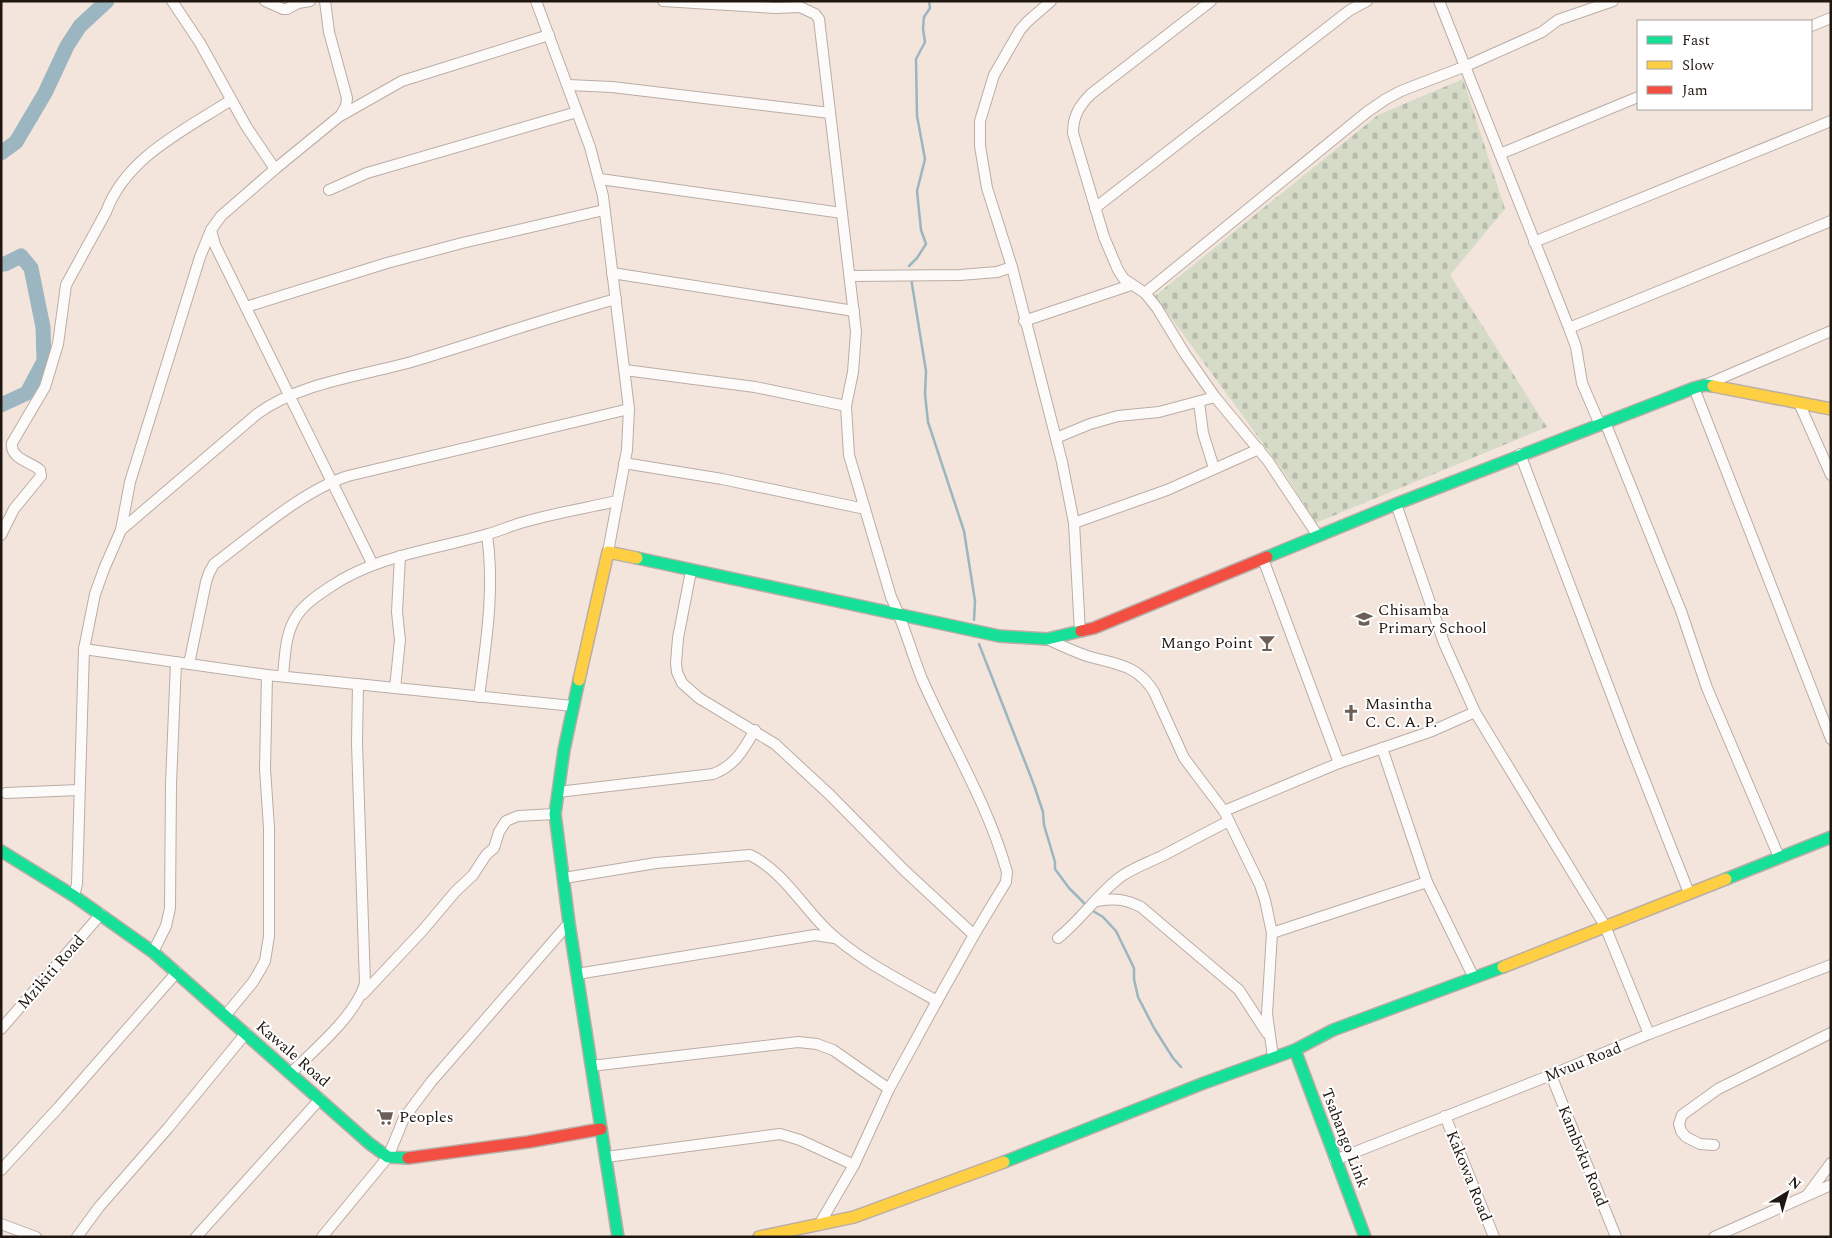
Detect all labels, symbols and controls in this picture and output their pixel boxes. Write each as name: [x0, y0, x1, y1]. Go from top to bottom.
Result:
legend: [1637, 20, 1812, 110]
text: Fast: [1682, 29, 1710, 52]
text: Slow: [1682, 54, 1714, 77]
text: Jam: [1682, 79, 1708, 102]
place label: Chisamba Primary School: [1378, 598, 1487, 640]
school or university icon: Chisamba Primary School: [1354, 609, 1374, 629]
place label: Mango Point: [1161, 631, 1253, 655]
bar icon: Mango Point: [1257, 633, 1277, 653]
place label: Masintha C. C. A. P.: [1365, 692, 1437, 734]
church icon: Masintha C. C. A. P.: [1341, 703, 1361, 723]
street label: Mzikiti Road: [12, 929, 90, 1015]
street label: Kawale Road: [251, 1015, 335, 1093]
street label: Mvuu Road: [1541, 1036, 1625, 1088]
street label: Tsabango Link: [1315, 1085, 1375, 1192]
street label: Kambvku Road: [1552, 1102, 1614, 1210]
place label: Peoples: [399, 1105, 454, 1129]
supermarket icon: Peoples: [375, 1107, 395, 1127]
street label: Kakowa Road: [1440, 1127, 1498, 1225]
north arrow: [1762, 1168, 1812, 1218]
text: N: [1784, 1171, 1806, 1195]

